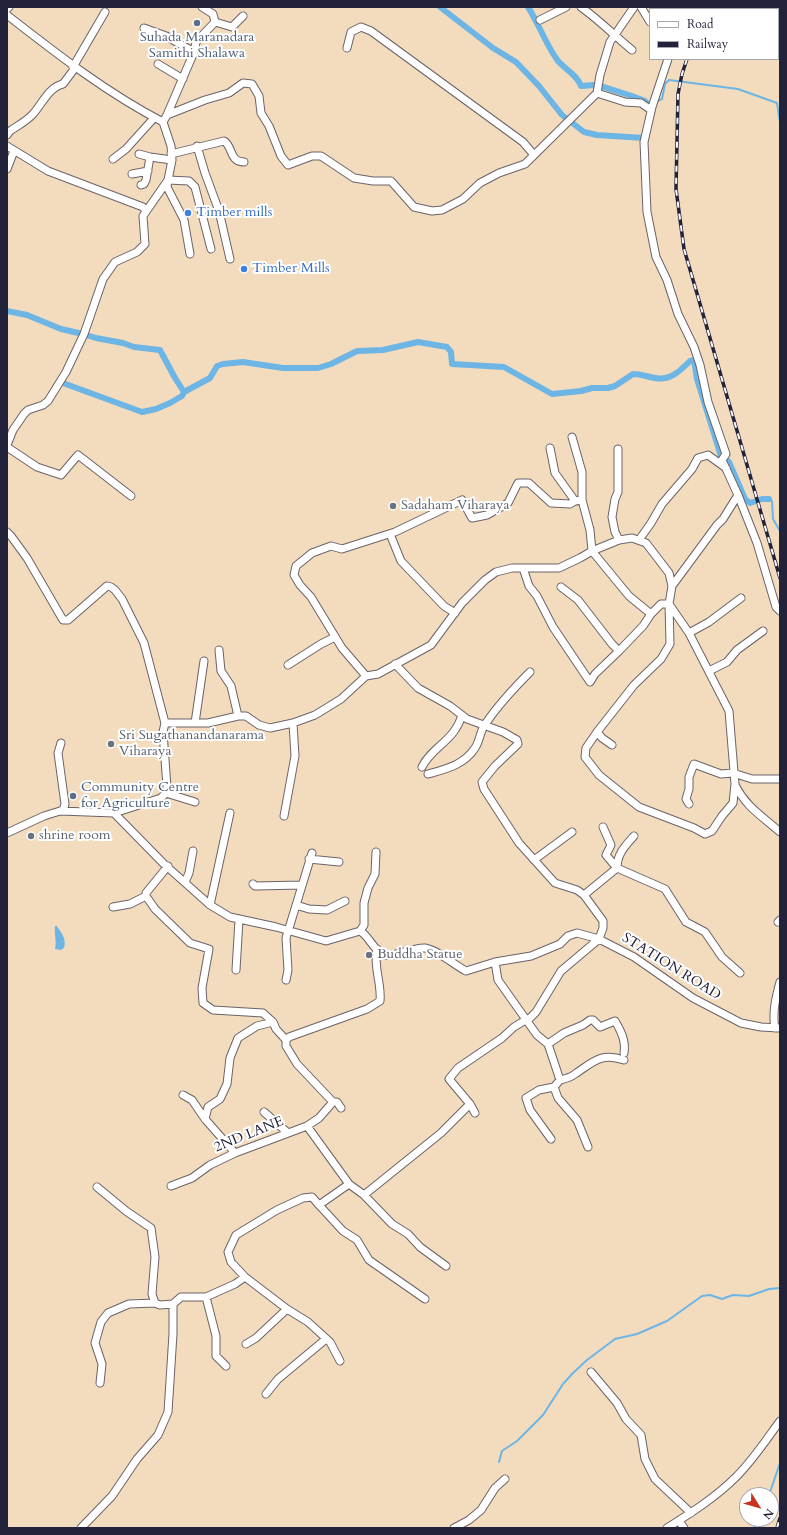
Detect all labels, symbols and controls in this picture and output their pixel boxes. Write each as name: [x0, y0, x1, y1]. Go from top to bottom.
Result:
legend: [649, 8, 779, 60]
text: Road: [687, 16, 713, 32]
marker: Suhada Maranadara Samithi Shalawa: [192, 18, 202, 28]
place label: Suhada Maranadara Samithi Shalawa: [140, 30, 254, 62]
text: Railway: [687, 36, 728, 52]
place label: Timber mills: [196, 205, 272, 221]
marker: Timber mills: [183, 208, 193, 218]
place label: Timber Mills: [252, 261, 330, 277]
marker: Timber Mills: [239, 264, 249, 274]
place label: Sadaham Viharaya: [401, 498, 509, 514]
marker: Sadaham Viharaya: [388, 501, 398, 511]
place label: Sri Sugathanandanarama Viharaya: [119, 728, 264, 760]
marker: Sri Sugathanandanarama Viharaya: [106, 739, 116, 749]
place label: Community Centre for Agriculture: [81, 780, 199, 812]
marker: Community Centre for Agriculture: [68, 791, 78, 801]
place label: shrine room: [39, 828, 111, 844]
marker: shrine room: [26, 831, 36, 841]
street label: STATION ROAD: [619, 930, 723, 1004]
place label: Buddha Statue: [377, 947, 463, 963]
marker: Buddha Statue: [364, 950, 374, 960]
street label: 2ND LANE: [212, 1113, 286, 1157]
north arrow: [739, 1487, 779, 1527]
text: N: [759, 1506, 777, 1522]

